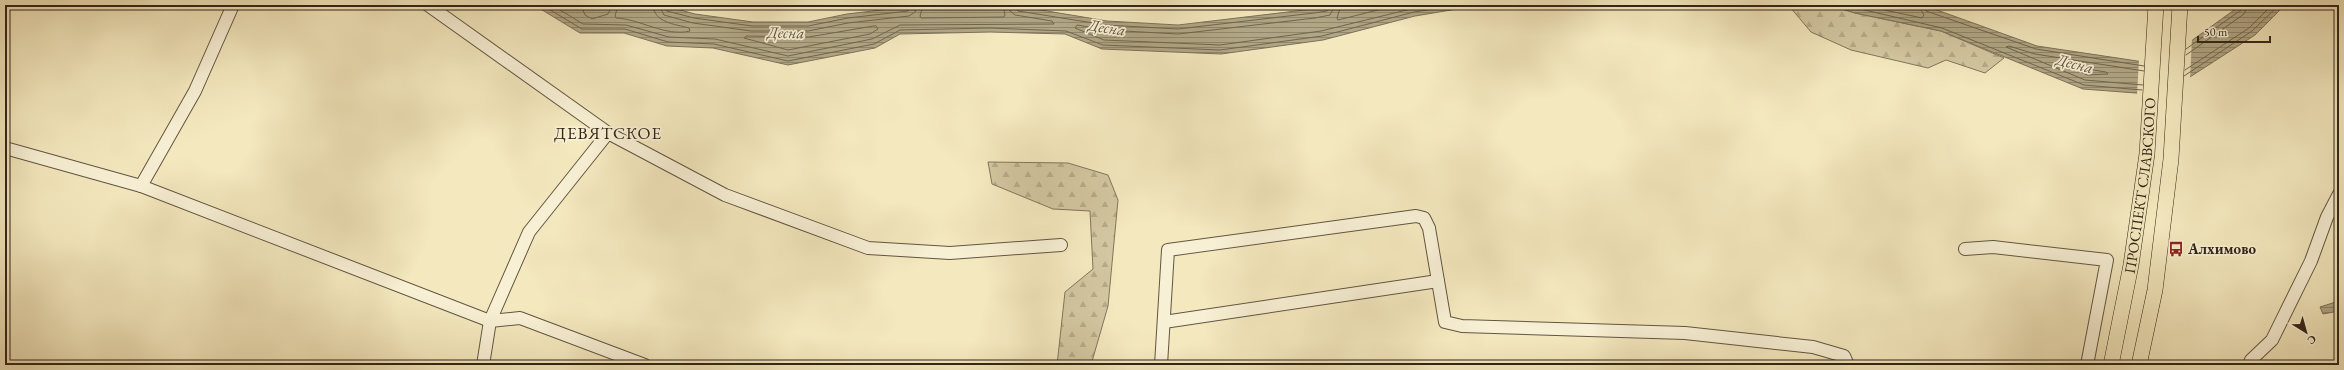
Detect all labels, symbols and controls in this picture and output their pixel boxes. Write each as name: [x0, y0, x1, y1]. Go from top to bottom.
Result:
water label: Десна: [1085, 14, 1127, 41]
scale bar: [2198, 18, 2270, 44]
water label: Десна: [765, 22, 805, 43]
text: 50 m: [2204, 24, 2228, 40]
water label: Десна: [2052, 48, 2095, 78]
street label: ПРОСПЕКТ СЛАВСКОГО: [2119, 97, 2159, 275]
district label: ДЕВЯТСКОЕ: [554, 122, 662, 144]
place label: Алхимово: [2187, 239, 2256, 258]
bus stop icon: Алхимово: [2167, 240, 2185, 258]
north arrow: [2286, 312, 2326, 352]
text: С: [2305, 332, 2319, 348]

